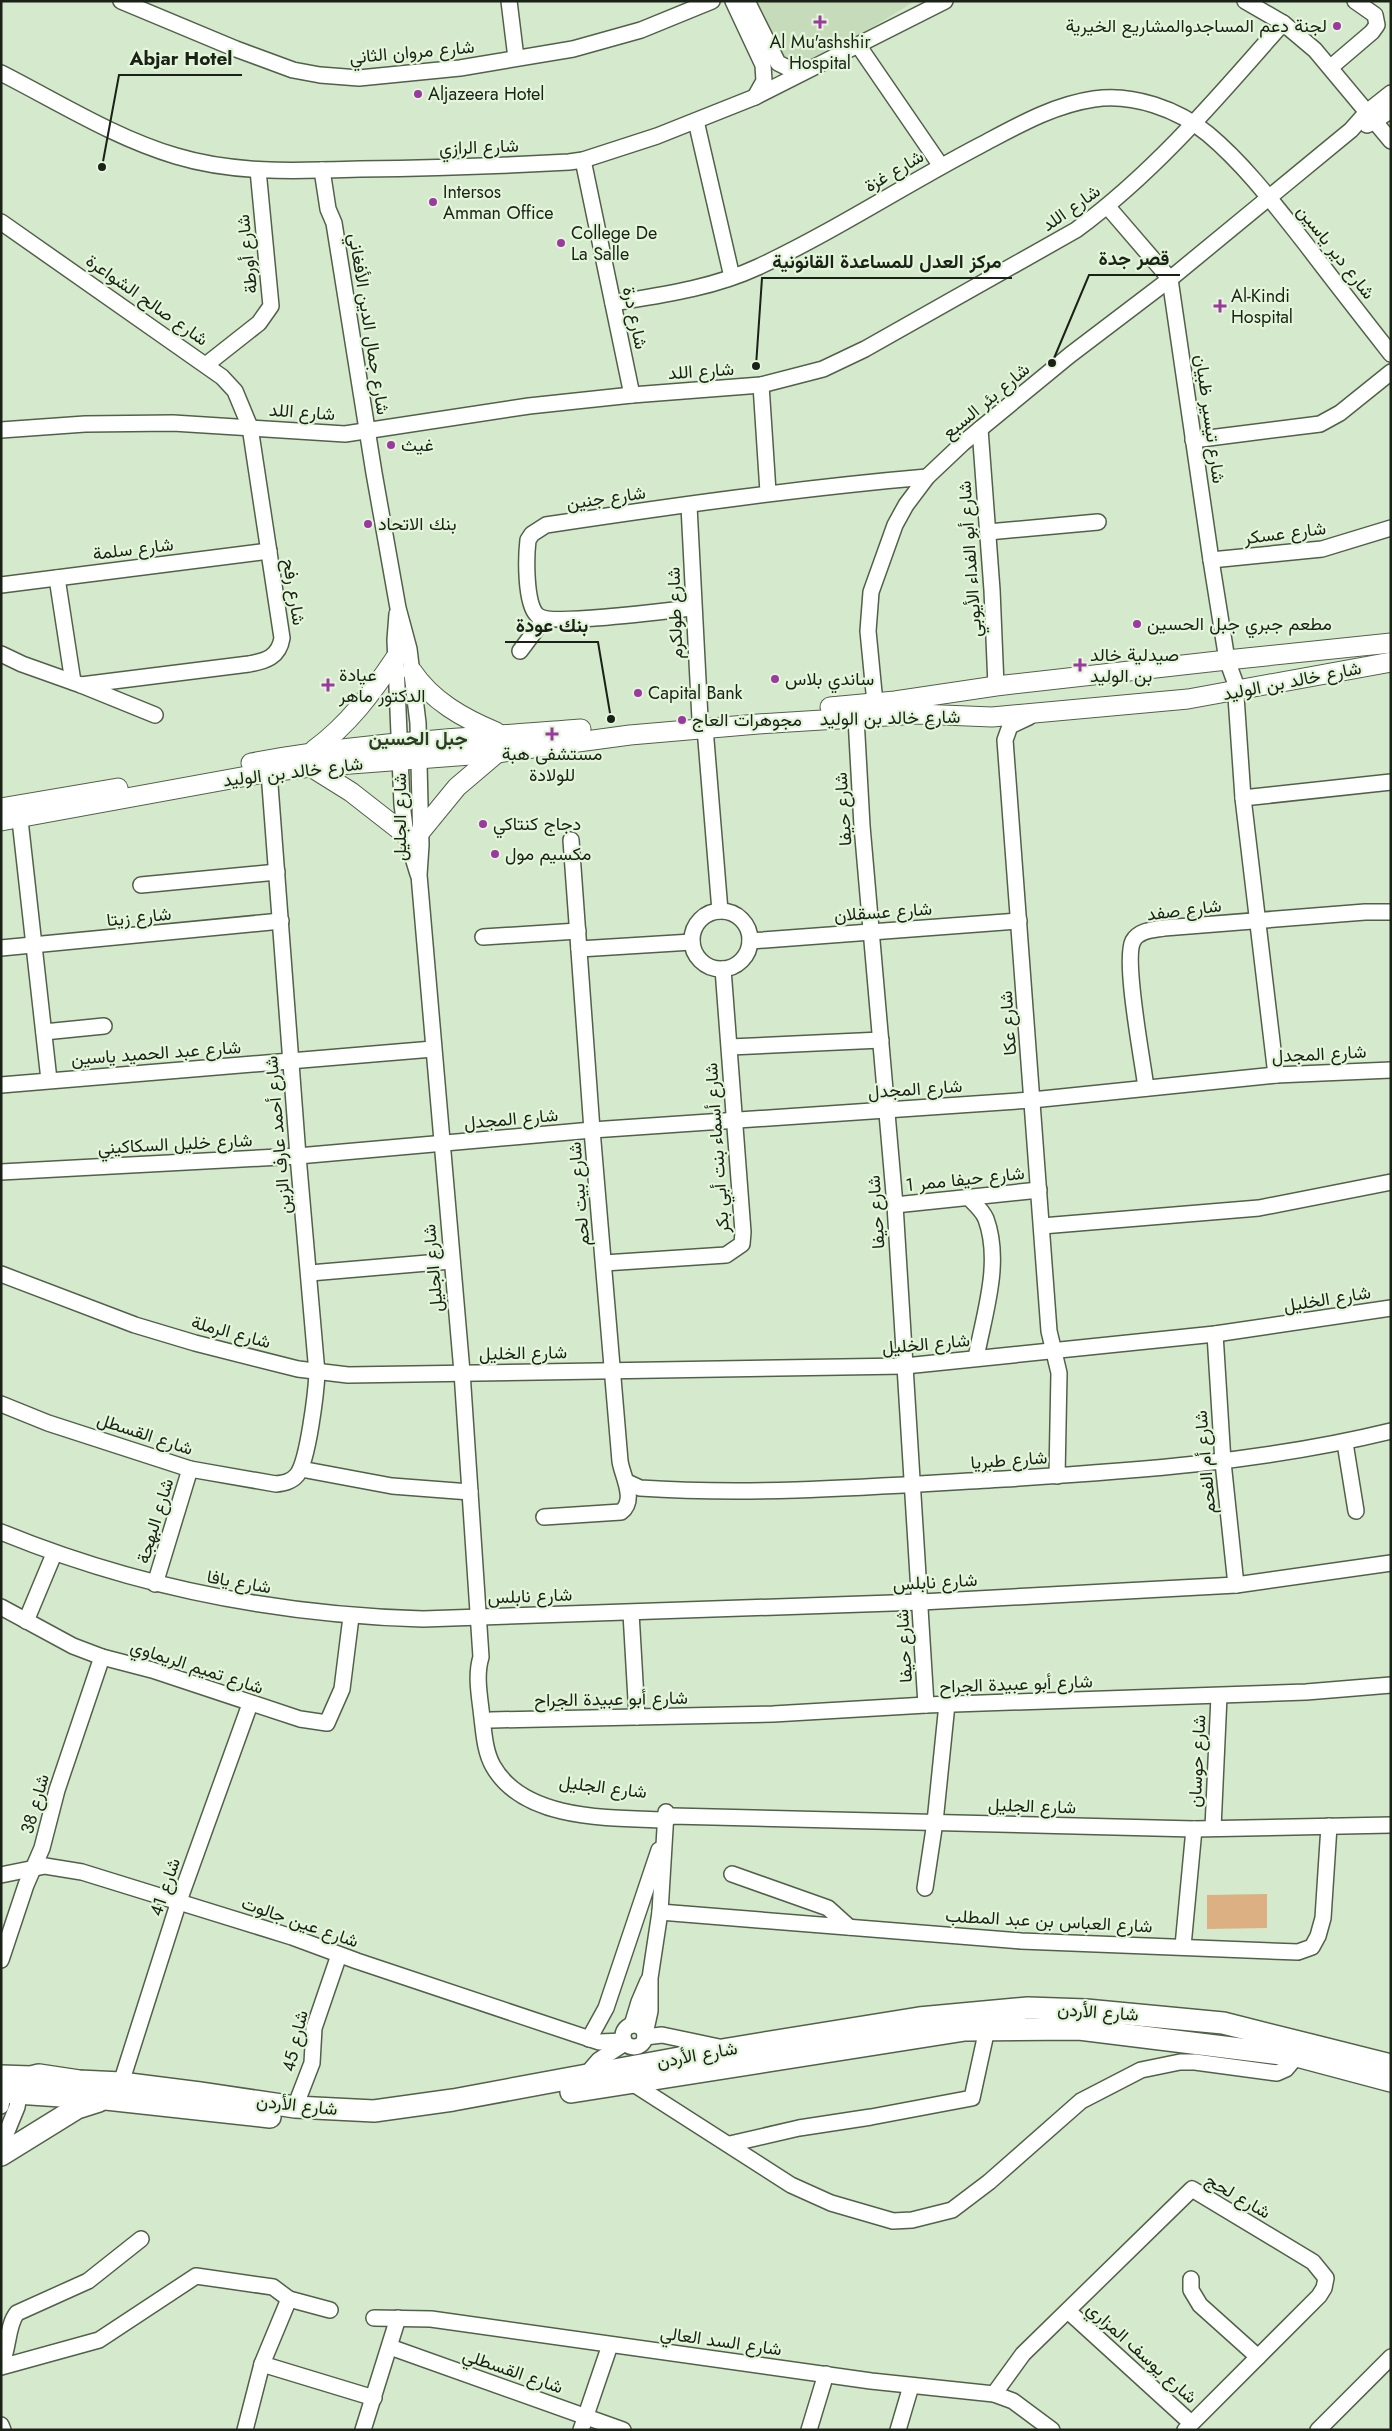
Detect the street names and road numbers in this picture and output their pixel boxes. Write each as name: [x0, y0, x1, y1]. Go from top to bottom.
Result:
street label: شارع مروان الثاني: [348, 34, 476, 72]
street label: شارع الرازي: [439, 133, 519, 163]
street label: شارع غزة: [859, 144, 929, 198]
street label: شارع اللد: [1036, 178, 1106, 238]
street label: شارع دير ياسين: [1291, 199, 1381, 305]
street label: شارع أورطة: [230, 213, 264, 295]
street label: شارع جمال الدين الأفغاني: [340, 231, 396, 417]
street label: شارع صالح الشواعرة: [80, 248, 214, 352]
street label: شارع درة: [616, 284, 654, 352]
street label: شارع تيسير ظبيان: [1188, 353, 1232, 485]
street label: شارع اللد: [667, 356, 735, 386]
street label: شارع بئر السبع: [937, 357, 1035, 445]
street label: شارع اللد: [268, 397, 336, 427]
street label: شارع جنين: [565, 480, 647, 516]
street label: شارع أبو الفداء الأيوبي: [952, 480, 990, 638]
street label: شارع عسكر: [1242, 515, 1327, 551]
street label: شارع سلمة: [91, 531, 175, 567]
street label: شارع رفح: [276, 557, 312, 627]
street label: شارع طولكرم: [660, 567, 690, 659]
street label: شارع خالد بن الوليد: [1220, 655, 1364, 707]
street label: شارع خالد بن الوليد: [819, 704, 961, 732]
street label: شارع خالد بن الوليد: [222, 751, 364, 793]
street label: شارع حيفا: [827, 771, 859, 847]
street label: شارع الجليل: [387, 773, 413, 861]
street label: شارع صفد: [1145, 893, 1223, 927]
street label: شارع عسقلان: [833, 896, 933, 928]
street label: شارع زيتا: [105, 901, 173, 933]
street label: شارع عكا: [993, 990, 1023, 1056]
street label: شارع عبد الحميد ياسين: [70, 1034, 242, 1072]
street label: شارع المجدل: [1271, 1039, 1367, 1069]
street label: شارع أحمد عارف الزين: [258, 1055, 298, 1215]
street label: شارع أسماء بنت أبي بكر: [698, 1062, 738, 1235]
street label: شارع المجدل: [867, 1073, 963, 1105]
street label: شارع المجدل: [463, 1102, 559, 1136]
street label: شارع خليل السكاكيني: [97, 1127, 253, 1163]
street label: شارع بيت لحم: [561, 1141, 597, 1247]
street label: شارع حيفا ممر 1: [904, 1160, 1026, 1198]
street label: شارع حيفا: [860, 1174, 892, 1250]
street label: شارع الجليل: [416, 1223, 450, 1313]
street label: شارع الخليل: [1281, 1279, 1373, 1319]
street label: شارع الرملة: [188, 1309, 274, 1355]
street label: شارع الخليل: [881, 1327, 971, 1361]
street label: شارع الخليل: [479, 1339, 567, 1367]
street label: شارع القسطل: [94, 1406, 196, 1462]
street label: شارع أم الفحم: [1188, 1409, 1222, 1515]
street label: شارع طبريا: [970, 1444, 1048, 1476]
street label: شارع البهجة: [130, 1475, 180, 1567]
street label: شارع يافا: [205, 1564, 273, 1600]
street label: شارع نابلس: [892, 1567, 978, 1597]
street label: شارع نابلس: [487, 1582, 573, 1610]
street label: شارع حيفا: [889, 1608, 919, 1684]
street label: شارع تميم الريماوي: [127, 1633, 267, 1703]
street label: شارع أبو عبيدة الجراح: [939, 1668, 1093, 1700]
street label: شارع أبو عبيدة الجراح: [534, 1685, 688, 1713]
street label: شارع حوسان: [1182, 1714, 1212, 1808]
street label: شارع الجليل: [558, 1769, 648, 1805]
street label: شارع 38: [14, 1771, 56, 1837]
street label: شارع الجليل: [987, 1791, 1077, 1821]
street label: شارع 41: [143, 1854, 187, 1920]
street label: شارع عين جالوت: [238, 1890, 362, 1954]
street label: شارع العباس بن عبد المطلب: [945, 1903, 1153, 1939]
street label: شارع الأردن: [1056, 1996, 1140, 2028]
street label: شارع 45: [275, 2008, 315, 2074]
street label: شارع الأردن: [655, 2035, 739, 2075]
street label: شارع الأردن: [255, 2088, 339, 2122]
street label: شارع لحج: [1201, 2167, 1275, 2225]
street label: شارع يوسف المزاري: [1080, 2296, 1203, 2411]
street label: شارع السد العالي: [658, 2320, 783, 2364]
street label: شارع القسطلي: [459, 2342, 567, 2402]

